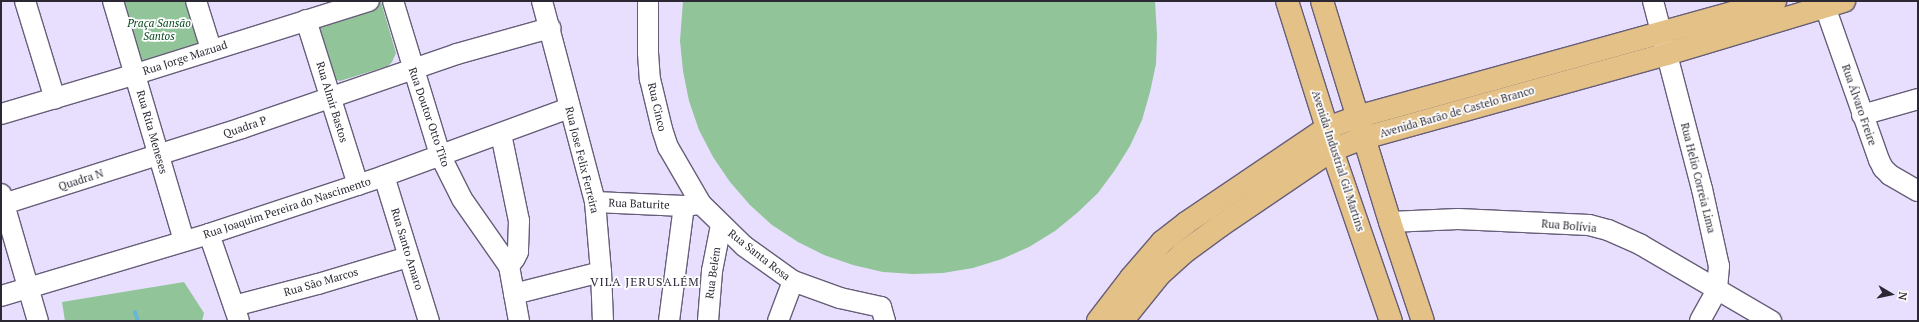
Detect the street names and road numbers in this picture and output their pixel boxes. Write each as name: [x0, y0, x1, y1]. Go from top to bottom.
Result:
street label: Rua Jorge Mazuad: [141, 38, 229, 78]
street label: Rua Almir Bastos: [313, 60, 351, 144]
street label: Rua Álvaro Freire: [1839, 63, 1879, 147]
street label: Rua Doutor Otto Tito: [406, 66, 452, 168]
street label: Rua Cinco: [645, 81, 669, 133]
street label: Avenida Barão de Castelo Branco: [1378, 84, 1536, 140]
street label: Rua Rita Meneses: [134, 89, 170, 175]
street label: Avenida Industrial Gil Martins: [1309, 89, 1367, 233]
street label: Rua Jose Felix Ferreira: [562, 105, 602, 215]
street label: Quadra P: [222, 113, 268, 141]
street label: Rua Helio Correia Lima: [1678, 121, 1718, 235]
street label: Quadra N: [57, 167, 105, 193]
street label: Rua Joaquim Pereira do Nascimento: [202, 175, 372, 241]
street label: Rua Baturite: [608, 196, 670, 212]
street label: Rua Santo Amaro: [388, 206, 426, 292]
street label: Rua Bolívia: [1541, 217, 1597, 235]
street label: Rua Santa Rosa: [725, 227, 793, 283]
street label: Rua Belém: [703, 246, 723, 300]
street label: Rua São Marcos: [282, 265, 360, 299]

